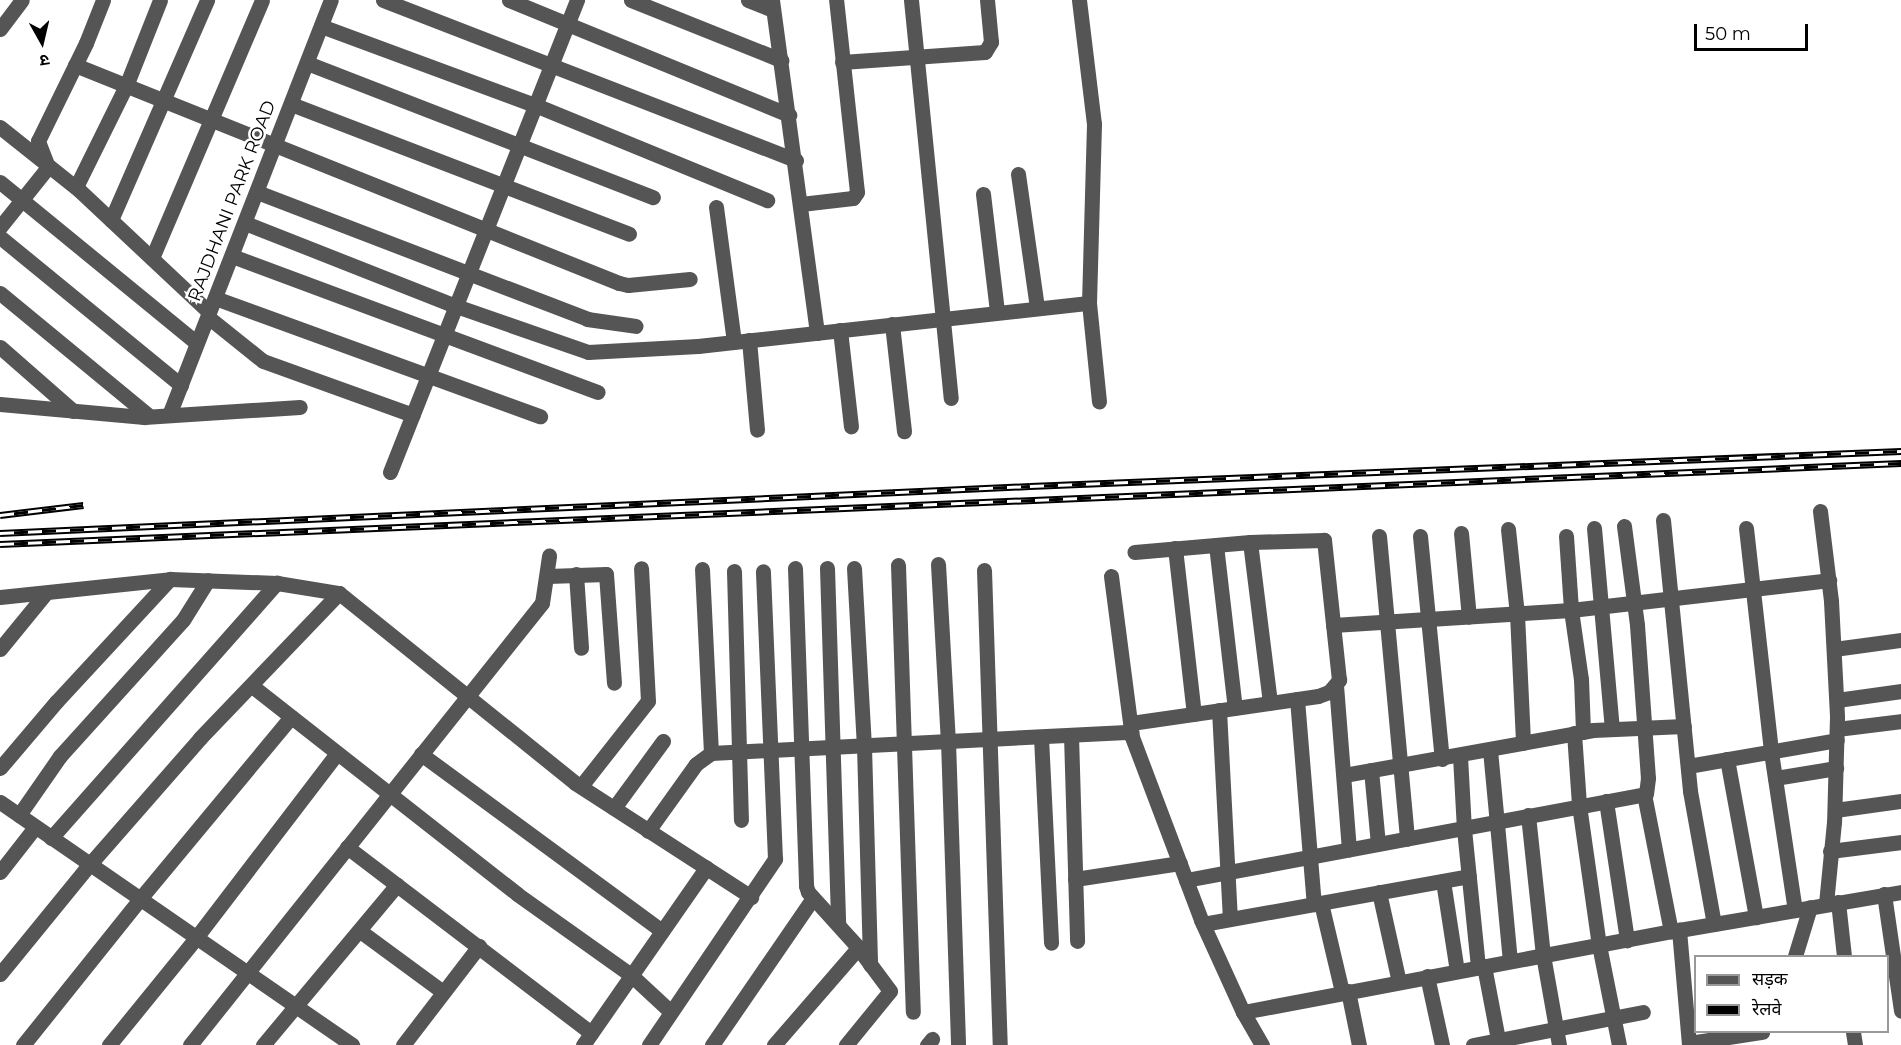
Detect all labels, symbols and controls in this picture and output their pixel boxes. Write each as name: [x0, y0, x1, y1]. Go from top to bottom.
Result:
north arrow: [12, 12, 72, 72]
scale bar: [1697, 12, 1811, 50]
text: 50 m: [1705, 23, 1751, 45]
text: उ: [39, 50, 51, 70]
street label: RAJDHANI PARK ROAD: [184, 97, 280, 305]
legend: [1694, 955, 1889, 1033]
text: सड़क: [1752, 968, 1788, 990]
text: रेलवे: [1752, 998, 1782, 1020]

